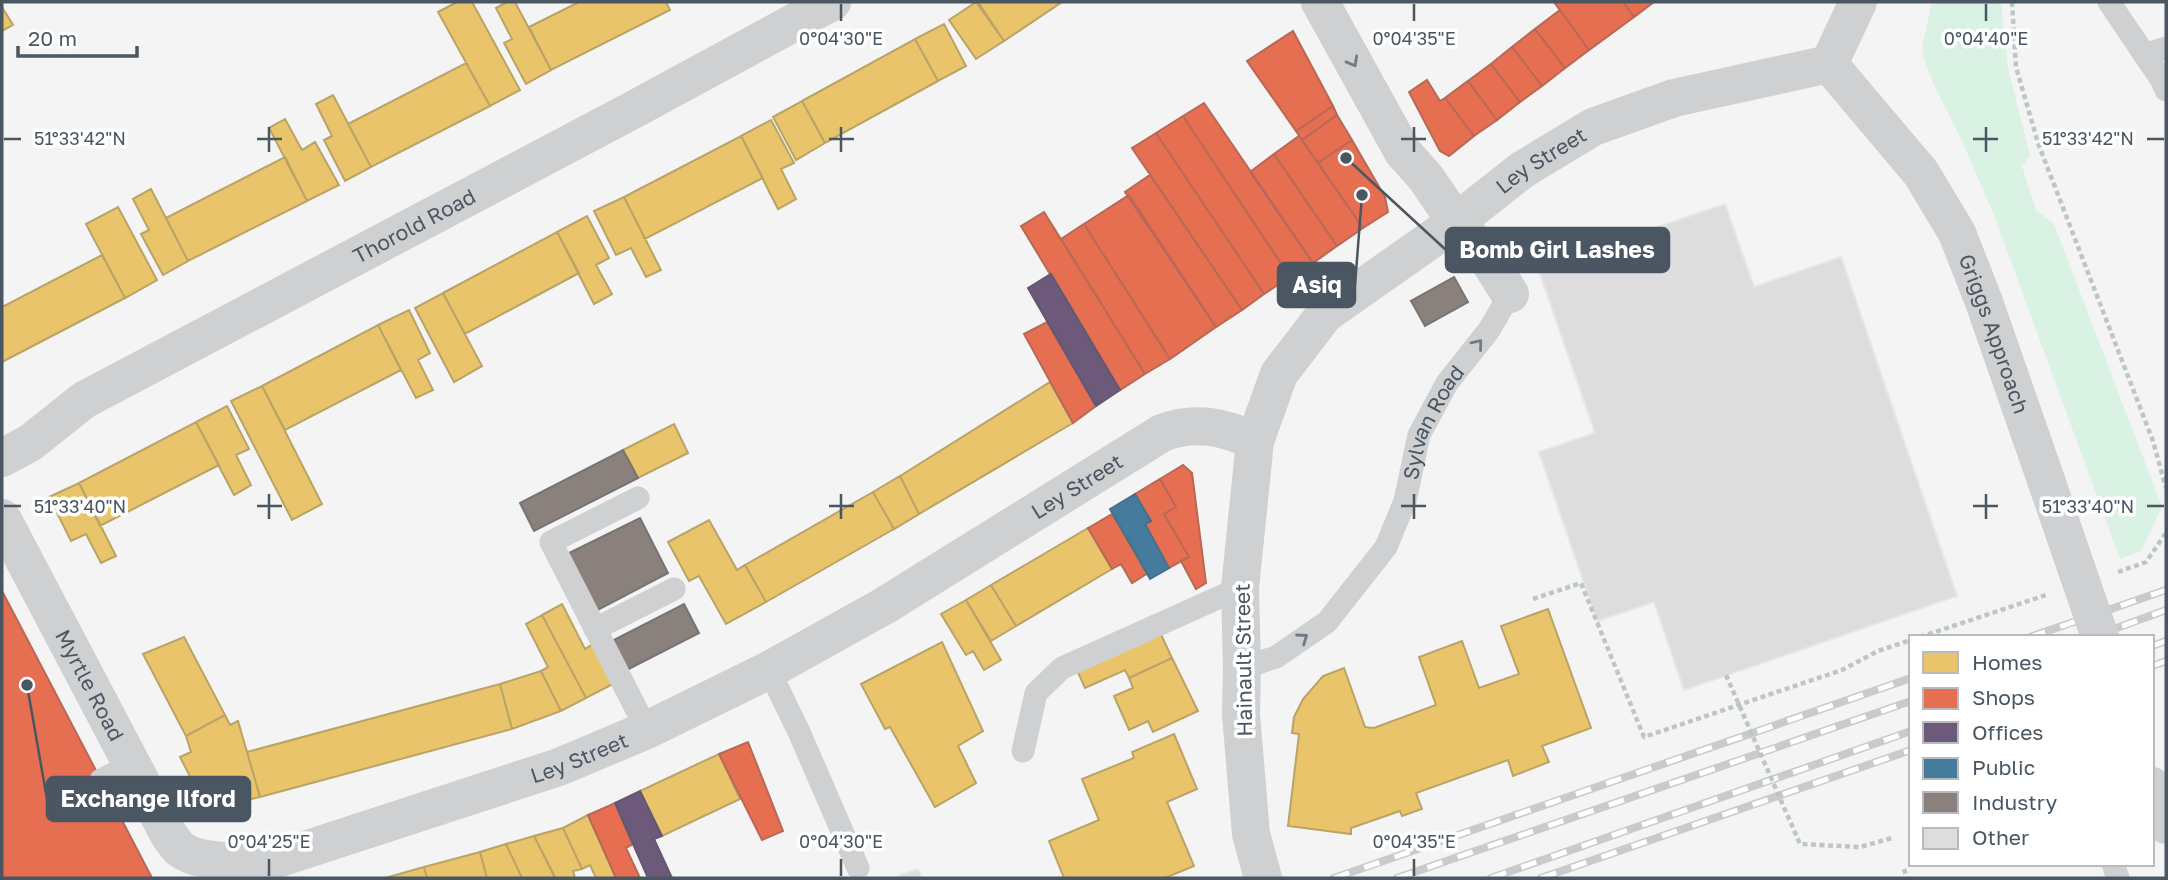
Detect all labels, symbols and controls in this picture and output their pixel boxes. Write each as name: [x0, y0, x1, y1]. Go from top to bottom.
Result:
scale bar: [18, 14, 136, 58]
text: 20 m: [28, 25, 77, 51]
text: 0°04'30"E: [799, 27, 883, 49]
text: 0°04'35"E: [1372, 27, 1456, 49]
text: 0°04'40"E: [1944, 27, 2028, 49]
one-way arrow: [1345, 54, 1358, 67]
street label: Ley Street: [1490, 121, 1591, 199]
text: 51°33'42"N: [34, 127, 126, 149]
text: 51°33'42"N: [2042, 127, 2134, 149]
street label: Thorold Road: [348, 183, 480, 269]
callout: Bomb Girl Lashes: [1446, 228, 1669, 272]
text: Bomb Girl Lashes: [1459, 235, 1655, 263]
street label: Griggs Approach: [1953, 250, 2035, 417]
callout: Asiq: [1278, 263, 1355, 307]
text: Asiq: [1292, 270, 1342, 298]
one-way arrow: [1469, 340, 1482, 352]
street label: Sylvan Road: [1397, 360, 1469, 482]
street label: Ley Street: [1026, 448, 1127, 524]
text: 51°33'40"N: [34, 495, 126, 517]
text: 51°33'40"N: [2042, 495, 2134, 517]
street label: Hainault Street: [1229, 583, 1257, 737]
street label: Myrtle Road: [50, 625, 130, 745]
one-way arrow: [1295, 634, 1308, 646]
legend: [1909, 635, 2154, 866]
text: Homes: [1972, 649, 2042, 675]
text: Shops: [1972, 684, 2035, 710]
text: Offices: [1972, 719, 2043, 745]
street label: Ley Street: [527, 727, 632, 788]
text: Public: [1972, 754, 2035, 780]
callout: Exchange Ilford: [47, 777, 250, 821]
text: Exchange Ilford: [60, 784, 236, 812]
text: Industry: [1972, 789, 2057, 815]
text: Other: [1972, 824, 2029, 850]
text: 0°04'25"E: [227, 830, 311, 852]
text: 0°04'30"E: [799, 830, 883, 852]
text: 0°04'35"E: [1372, 830, 1456, 852]

